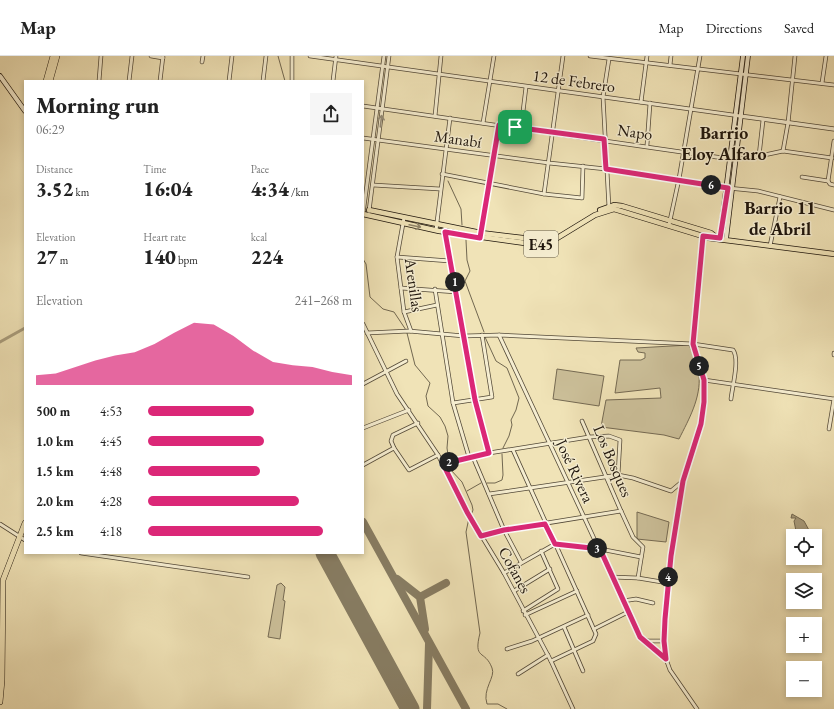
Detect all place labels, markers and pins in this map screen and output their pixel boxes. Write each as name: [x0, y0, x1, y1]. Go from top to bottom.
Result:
pin: [498, 110, 532, 144]
pin: 6: [701, 175, 721, 195]
pin: 1: [445, 272, 465, 292]
pin: 5: [689, 356, 709, 376]
pin: 2: [439, 452, 459, 472]
pin: 3: [587, 538, 607, 558]
pin: 4: [658, 567, 678, 587]

